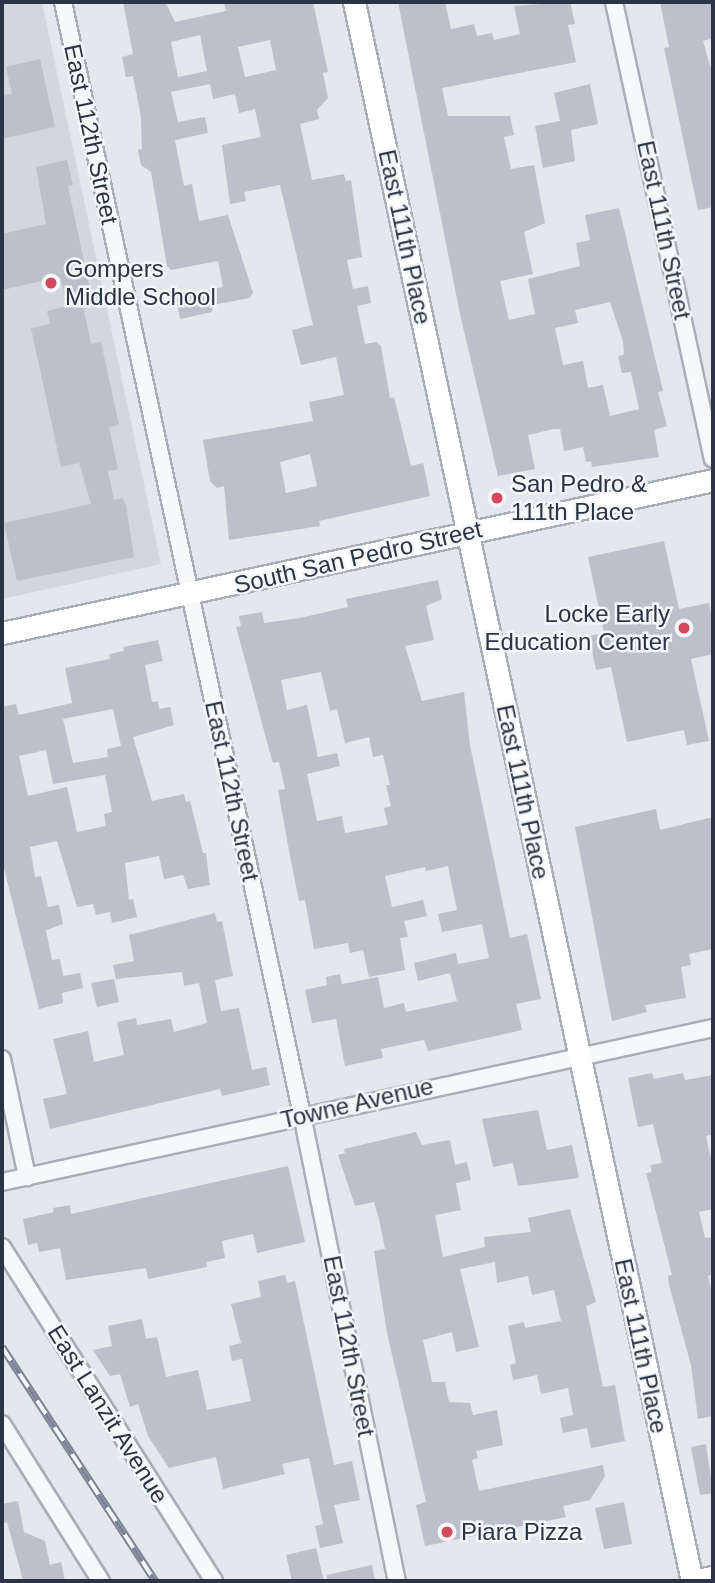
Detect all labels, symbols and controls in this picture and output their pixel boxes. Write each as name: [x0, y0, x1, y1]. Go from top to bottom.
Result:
street label: East 112th Street: [58, 41, 124, 227]
street label: East 111th Street: [631, 138, 697, 322]
street label: East 111th Place: [372, 147, 438, 327]
place label: Gompers Middle School: [65, 255, 216, 311]
marker: Gompers Middle School: [43, 275, 59, 291]
place label: San Pedro & 111th Place: [511, 470, 647, 526]
marker: San Pedro & 111th Place: [489, 490, 505, 506]
street label: South San Pedro Street: [231, 514, 485, 600]
place label: Locke Early Education Center: [485, 600, 670, 656]
marker: Locke Early Education Center: [676, 620, 692, 636]
street label: East 112th Street: [199, 698, 265, 884]
street label: East 111th Place: [490, 702, 556, 882]
street label: Towne Avenue: [277, 1071, 437, 1135]
street label: East 112th Street: [317, 1253, 381, 1439]
street label: East 111th Place: [608, 1256, 674, 1436]
street label: East Lanzit Avenue: [41, 1319, 175, 1509]
place label: Piara Pizza: [461, 1518, 582, 1546]
marker: Piara Pizza: [439, 1524, 455, 1540]

